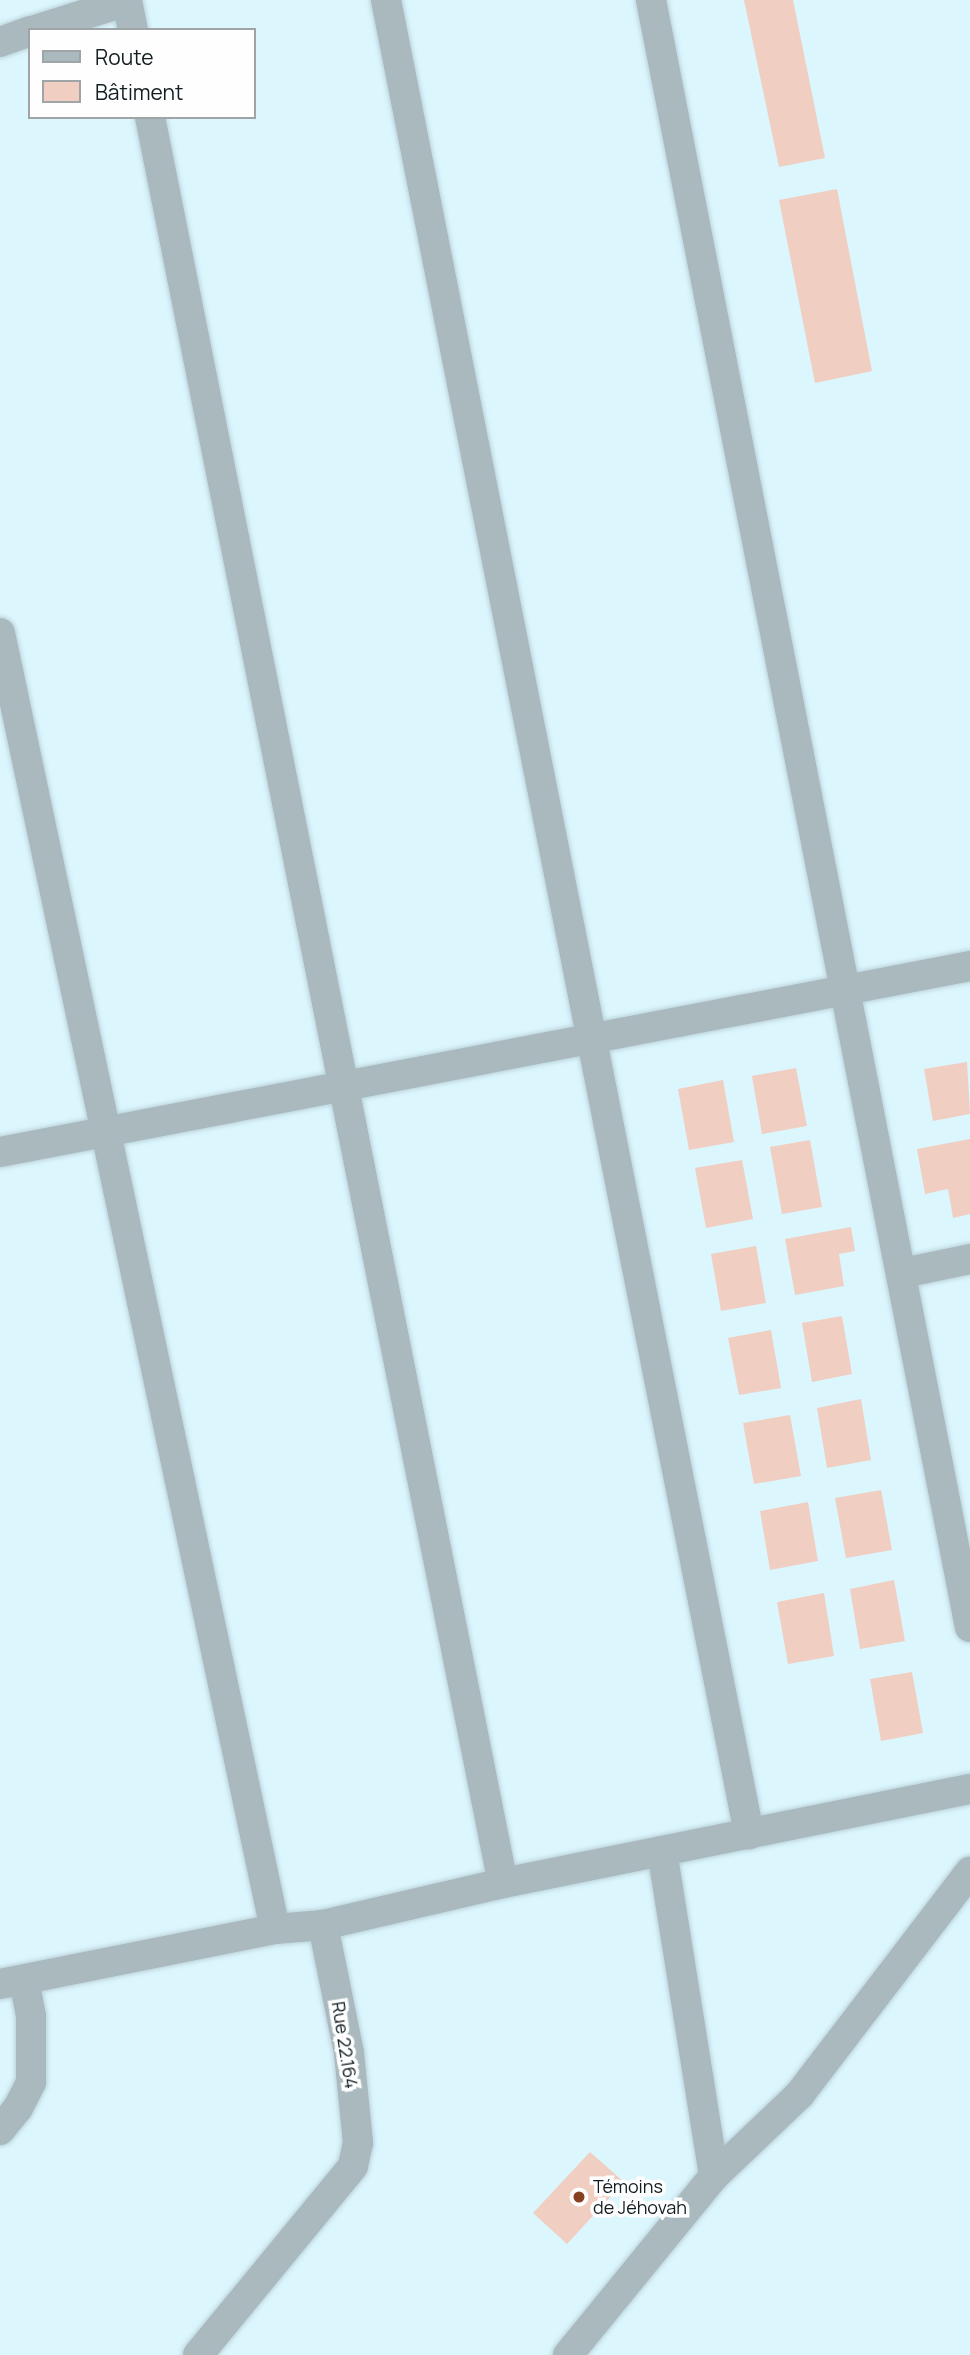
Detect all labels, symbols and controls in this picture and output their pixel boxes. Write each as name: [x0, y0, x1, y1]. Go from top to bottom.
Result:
legend: [28, 28, 256, 119]
text: Route: [95, 43, 153, 71]
text: Bâtiment: [95, 78, 183, 106]
street label: Rue 22.164: [327, 2000, 363, 2090]
place label: Témoins de Jéhovah: [593, 2176, 687, 2218]
marker: Témoins de Jéhovah: [571, 2189, 587, 2205]

